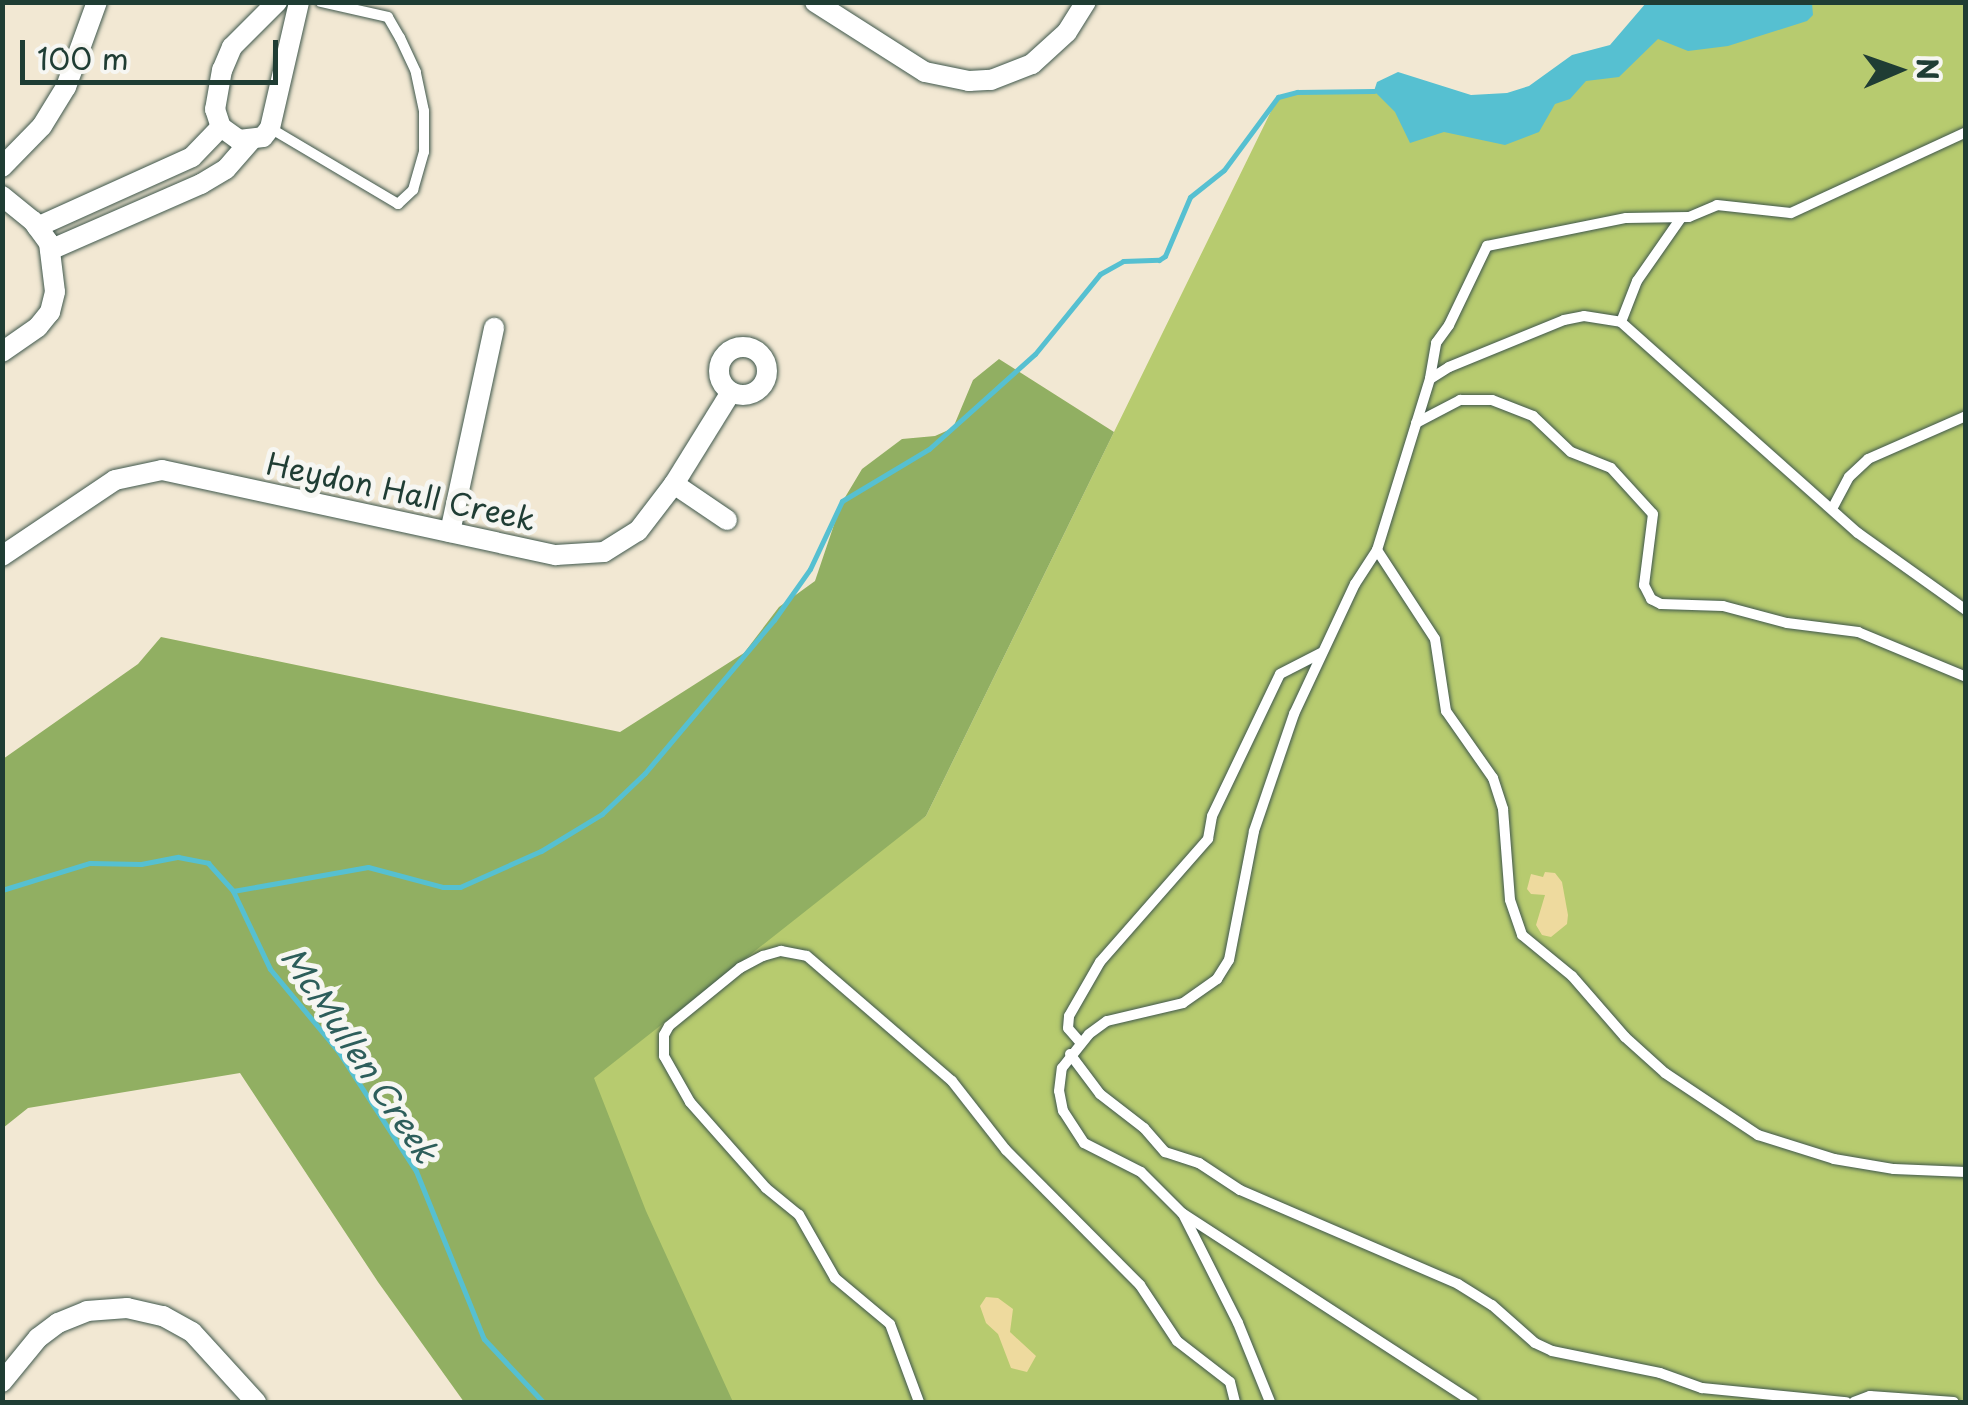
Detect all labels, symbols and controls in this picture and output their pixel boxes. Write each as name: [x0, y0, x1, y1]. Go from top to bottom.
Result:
scale bar: [25, 20, 282, 82]
north arrow: [1848, 20, 1948, 120]
text: 100 m: [37, 35, 129, 80]
text: N: [1907, 57, 1950, 81]
street label: Heydon Hall Creek: [263, 445, 539, 537]
water label: McMullen Creek: [272, 937, 448, 1171]

